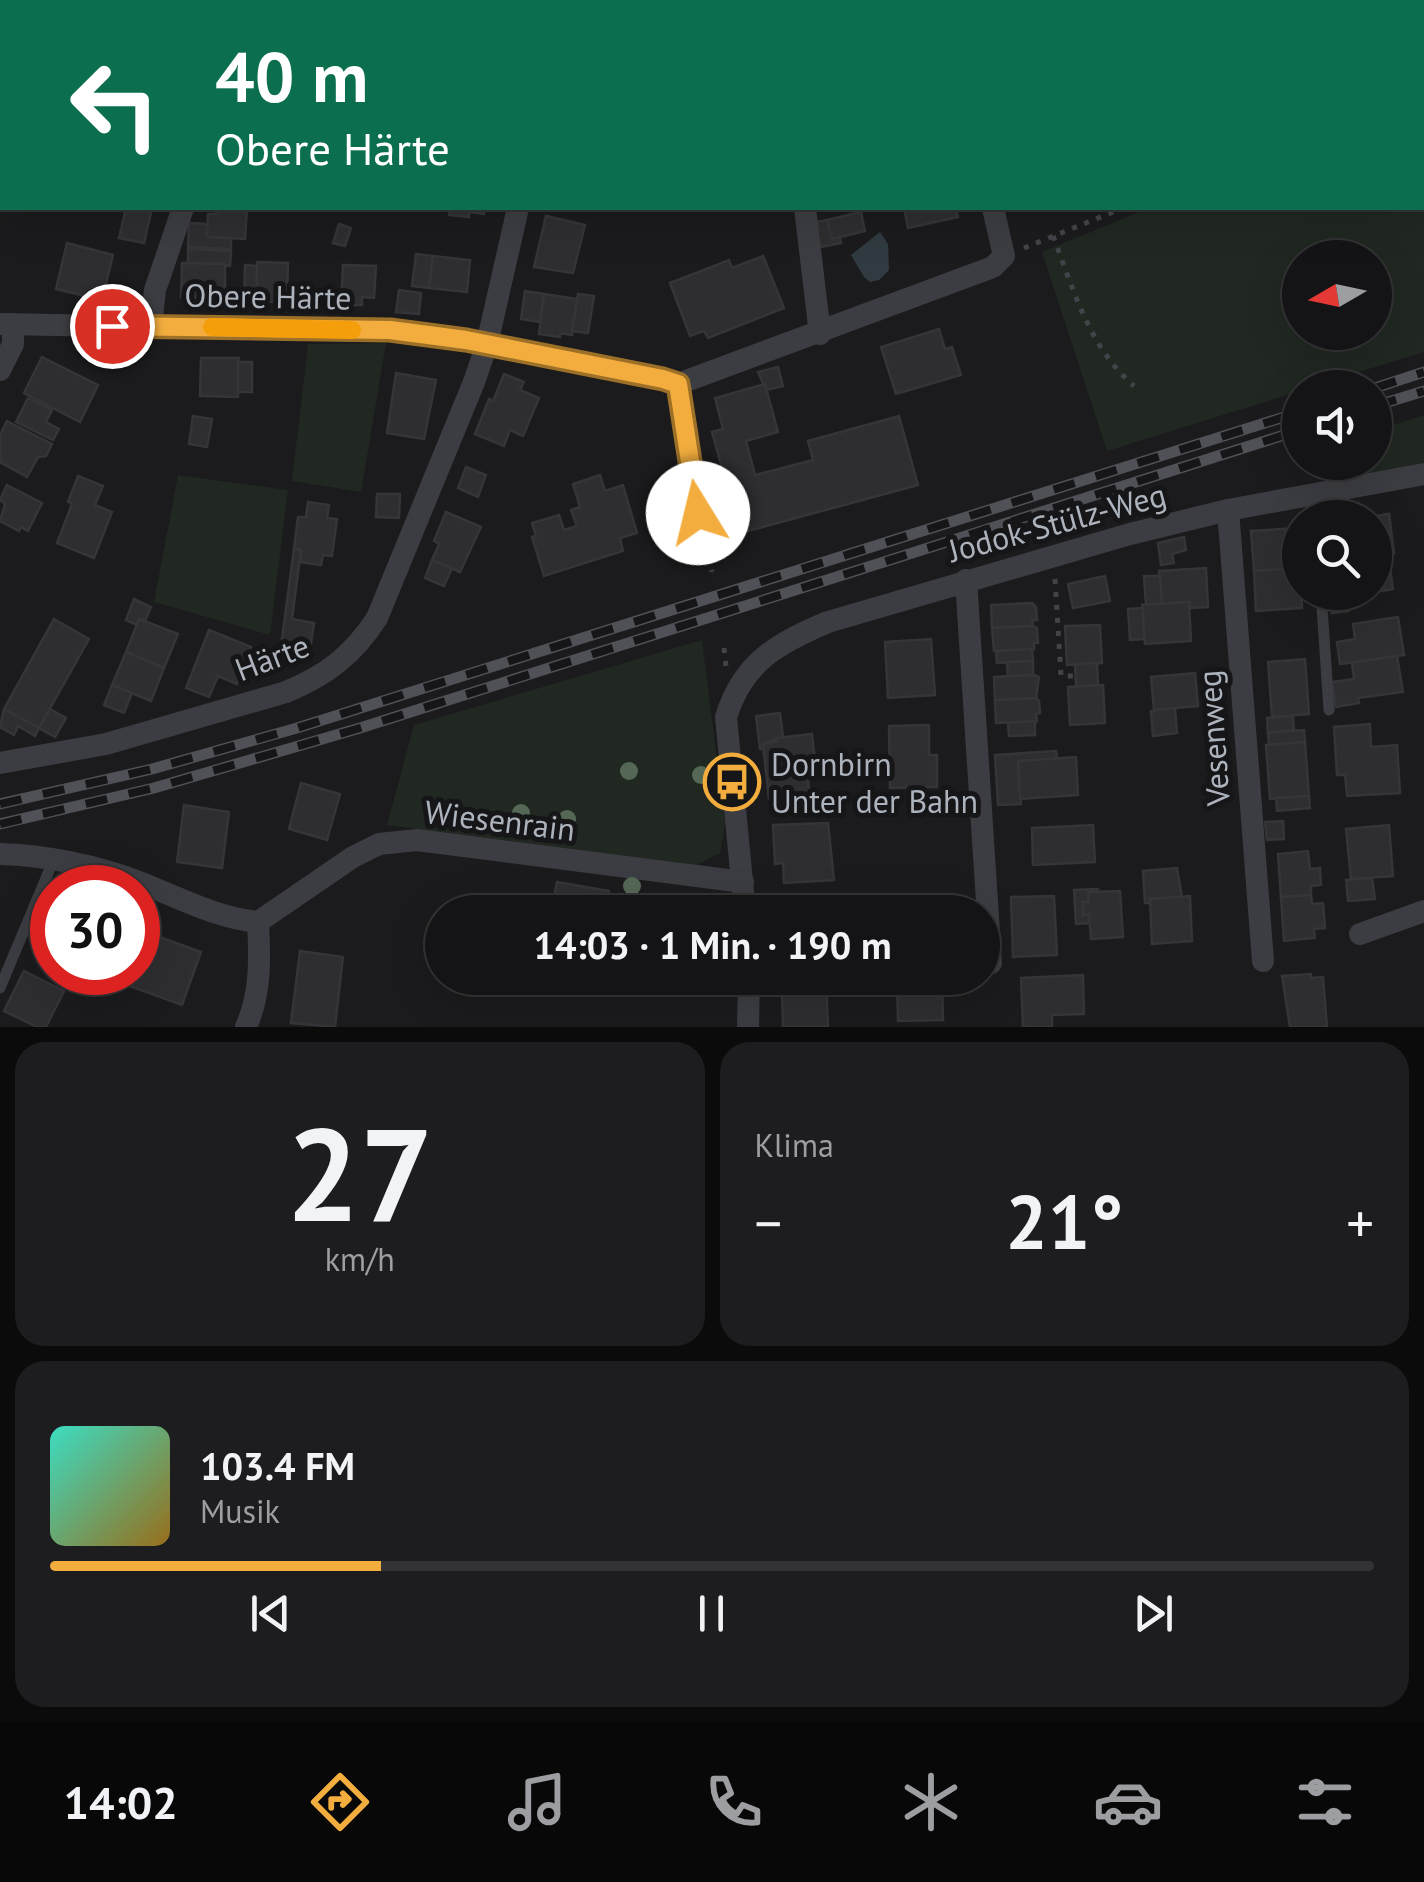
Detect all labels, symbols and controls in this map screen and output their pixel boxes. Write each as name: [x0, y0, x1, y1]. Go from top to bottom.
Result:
text: 40 m: [215, 31, 368, 121]
icon: left: [50, 40, 180, 170]
text: Obere Härte: [215, 119, 450, 177]
north arrow: [1282, 240, 1392, 350]
map controls: [1282, 240, 1392, 610]
street label: Obere Härte: [184, 274, 352, 318]
pin: [70, 284, 155, 369]
icon: arrive: [85, 299, 140, 354]
button: sound: [1282, 370, 1392, 480]
position arrow: [646, 461, 750, 565]
street label: Jodok-Stülz-Weg: [942, 473, 1170, 572]
button: search: [1282, 500, 1392, 610]
street label: Härte: [229, 624, 315, 690]
street label: Vesenweg: [1187, 669, 1239, 808]
place label: Dornbirn Unter der Bahn: [771, 743, 978, 822]
bus stop icon: Dornbirn Unter der Bahn: [702, 752, 762, 812]
street label: Wiesenrain: [422, 790, 578, 850]
speed limit sign: 30: [30, 865, 160, 995]
text: 14:03 · 1 Min. · 190 m: [533, 920, 892, 969]
text: 27: [286, 1089, 433, 1257]
text: Klima: [755, 1124, 834, 1166]
text: 21°: [1005, 1173, 1123, 1270]
text: −: [755, 1187, 782, 1258]
text: +: [1346, 1187, 1374, 1258]
text: km/h: [325, 1238, 395, 1280]
text: 103.4 FM: [200, 1441, 355, 1490]
text: Musik: [200, 1490, 280, 1532]
icon: previous: [243, 1586, 298, 1641]
icon: pause: [684, 1586, 739, 1641]
icon: next: [1126, 1586, 1181, 1641]
icon: directions: [305, 1767, 375, 1837]
icon: music: [502, 1767, 572, 1837]
icon: phone: [699, 1767, 769, 1837]
icon: climate: [896, 1767, 966, 1837]
icon: car: [1093, 1767, 1163, 1837]
icon: filters: [1290, 1767, 1360, 1837]
text: 14:02: [64, 1773, 178, 1831]

